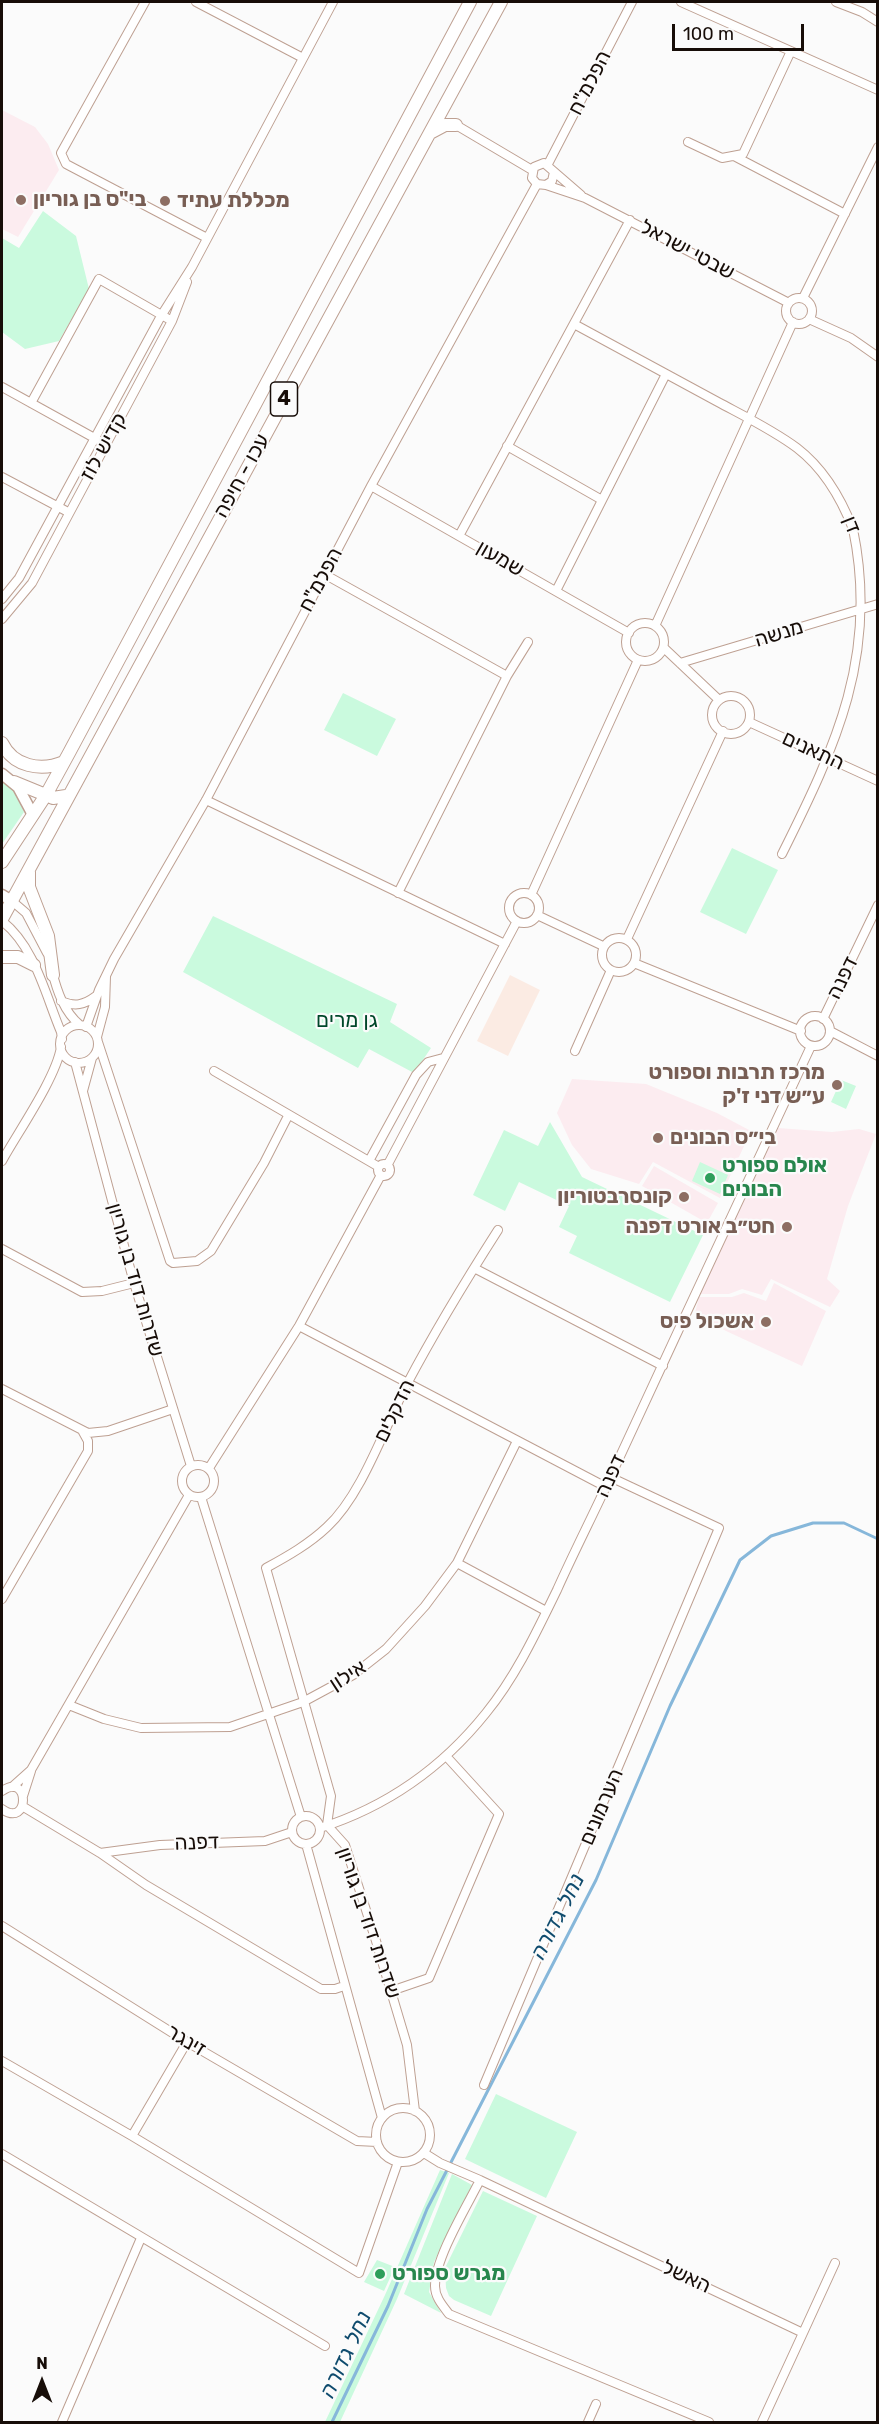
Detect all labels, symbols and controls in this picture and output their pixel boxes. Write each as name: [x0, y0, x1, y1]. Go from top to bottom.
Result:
scale bar: [675, 12, 807, 50]
text: 100 m: [683, 23, 734, 45]
street label: הפלמ"ח: [563, 46, 617, 120]
place label: בי"ס בן גוריון: [33, 187, 146, 213]
place label: מכללת עתיד: [177, 188, 290, 214]
marker: בי"ס בן גוריון: [14, 193, 28, 207]
marker: מכללת עתיד: [158, 194, 172, 208]
street label: שבטי ישראל: [635, 214, 739, 286]
road number: 4: [270, 382, 298, 416]
street label: קדיש לוז: [75, 408, 133, 486]
street label: עכו - חיפה: [209, 430, 275, 522]
street label: דן: [836, 512, 866, 538]
street label: שמעון: [472, 535, 528, 583]
street label: הפלמ"ח: [294, 544, 348, 616]
street label: מנשה: [752, 615, 806, 653]
street label: התאנים: [778, 726, 848, 776]
street label: דפנה: [822, 952, 864, 1004]
park label: גן מרים: [316, 1008, 378, 1034]
place label: מרכז תרבות וספורט ע״ש דני ז'ק: [649, 1060, 825, 1110]
marker: מרכז תרבות וספורט ע״ש דני ז'ק: [830, 1078, 844, 1092]
place label: בי״ס הבונים: [670, 1125, 776, 1151]
marker: בי״ס הבונים: [651, 1131, 665, 1145]
place label: אולם ספורט הבונים: [722, 1153, 827, 1203]
marker: אולם ספורט הבונים: [703, 1171, 717, 1185]
place label: קונסרבטוריון: [557, 1184, 672, 1210]
marker: קונסרבטוריון: [677, 1190, 691, 1204]
street label: שדרות דוד בן גוריון: [101, 1200, 169, 1360]
place label: חט״ב אורט דפנה: [626, 1214, 775, 1240]
marker: חט״ב אורט דפנה: [780, 1220, 794, 1234]
place label: אשכול פיס: [660, 1309, 754, 1335]
marker: אשכול פיס: [759, 1315, 773, 1329]
street label: הדקלים: [369, 1376, 421, 1446]
street label: דפנה: [590, 1450, 632, 1502]
street label: אילון: [325, 1655, 371, 1697]
street label: הערמונים: [575, 1765, 629, 1849]
street label: דפנה: [174, 1830, 220, 1856]
street label: שדרות דוד בן גוריון: [330, 1844, 406, 2002]
water label: נחל גדורה: [525, 1870, 591, 1964]
street label: זינגר: [161, 2019, 211, 2063]
street label: האשל: [657, 2255, 715, 2299]
place label: מגרש ספורט: [392, 2261, 505, 2287]
marker: מגרש ספורט: [373, 2267, 387, 2281]
water label: נחל גדורה: [314, 2307, 378, 2403]
north arrow: [12, 2352, 72, 2412]
text: N: [36, 2354, 48, 2373]

